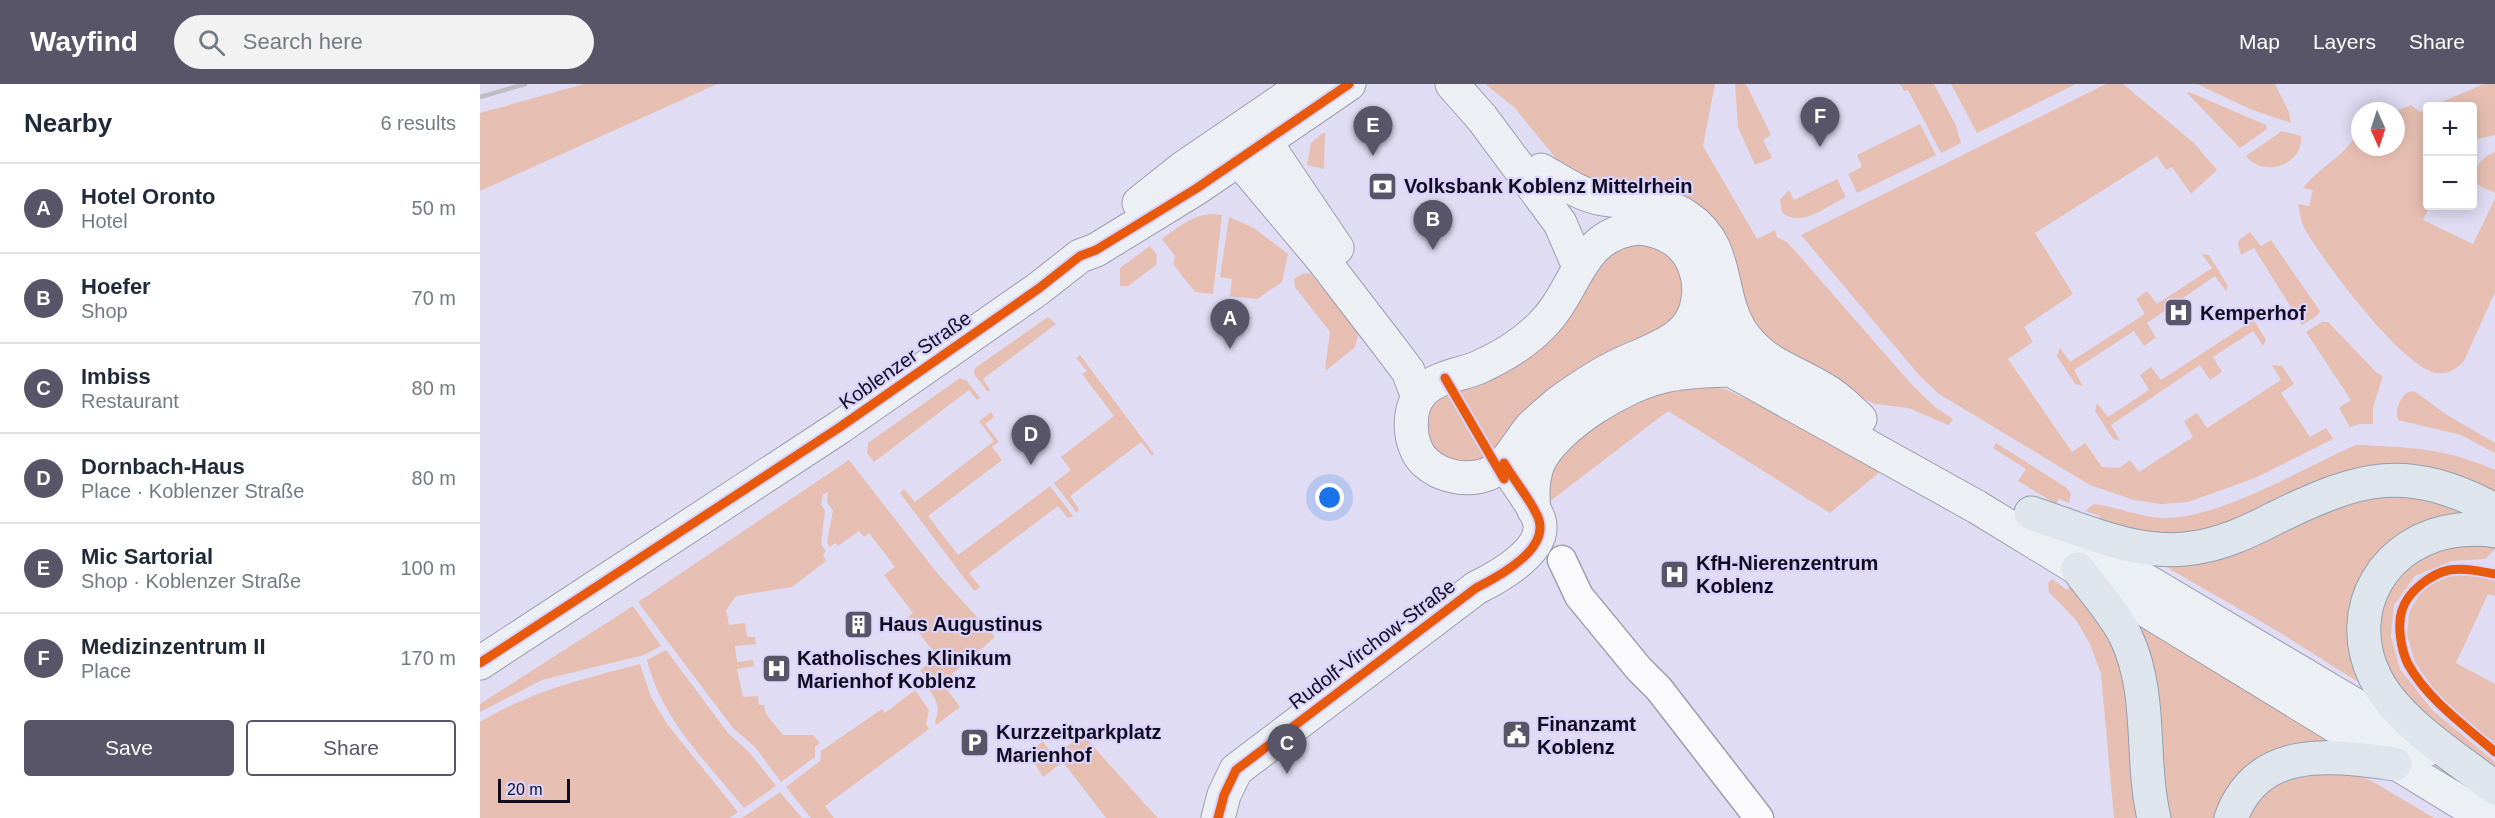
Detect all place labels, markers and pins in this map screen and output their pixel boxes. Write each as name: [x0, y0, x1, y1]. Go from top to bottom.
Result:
pin: F: [1800, 98, 1840, 147]
pin: E: [1354, 106, 1392, 156]
bank icon: Volksbank Koblenz Mittelrhein: [1367, 170, 1399, 202]
place label: Volksbank Koblenz Mittelrhein: [1404, 175, 1693, 197]
pin: B: [1414, 200, 1452, 250]
hospital icon: Kemperhof: [2163, 297, 2195, 329]
pin: A: [1210, 300, 1250, 349]
place label: Kemperhof: [2200, 302, 2306, 324]
pin: D: [1012, 416, 1050, 465]
place label: KfH-Nierenzentrum Koblenz: [1696, 552, 1878, 597]
hospital icon: KfH-Nierenzentrum Koblenz: [1659, 559, 1691, 591]
building icon: Haus Augustinus: [842, 608, 874, 640]
place label: Haus Augustinus: [879, 613, 1043, 635]
place label: Katholisches Klinikum Marienhof Koblenz: [797, 647, 1012, 692]
hospital icon: Katholisches Klinikum Marienhof Koblenz: [760, 653, 792, 685]
place label: Finanzamt Koblenz: [1537, 713, 1636, 758]
public building icon: Finanzamt Koblenz: [1500, 719, 1532, 751]
place label: Kurzzeitparkplatz Marienhof: [996, 721, 1162, 766]
pin: C: [1268, 724, 1306, 774]
parking icon: Kurzzeitparkplatz Marienhof: [959, 727, 991, 759]

